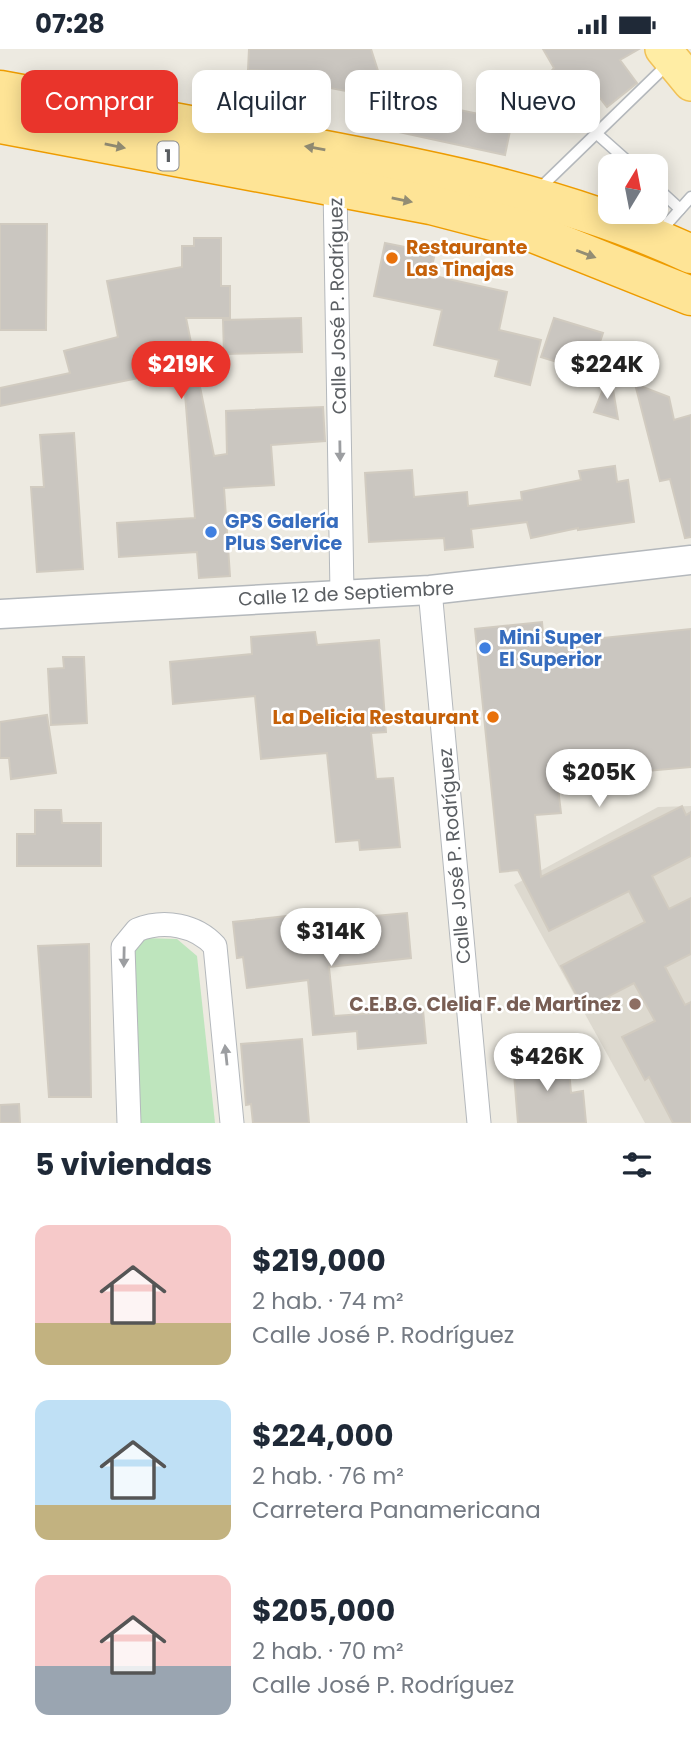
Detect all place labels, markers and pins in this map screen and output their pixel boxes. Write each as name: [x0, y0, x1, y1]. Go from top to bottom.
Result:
place label: Restaurante Las Tinajas: [406, 234, 528, 283]
marker: Restaurante Las Tinajas: [384, 250, 400, 266]
pin: $219K: [132, 341, 230, 401]
pin: $224K: [558, 341, 656, 401]
place label: GPS Galería Plus Service: [225, 508, 342, 557]
marker: GPS Galería Plus Service: [203, 524, 219, 540]
place label: Mini Super El Superior: [499, 624, 602, 673]
marker: Mini Super El Superior: [477, 640, 493, 656]
place label: La Delicia Restaurant: [273, 704, 479, 731]
marker: La Delicia Restaurant: [485, 709, 501, 725]
pin: $205K: [550, 749, 648, 809]
pin: $314K: [282, 909, 380, 968]
place label: C.E.B.G. Clelia F. de Martínez: [349, 991, 621, 1018]
marker: C.E.B.G. Clelia F. de Martínez: [627, 996, 643, 1012]
pin: $426K: [498, 1033, 596, 1093]

